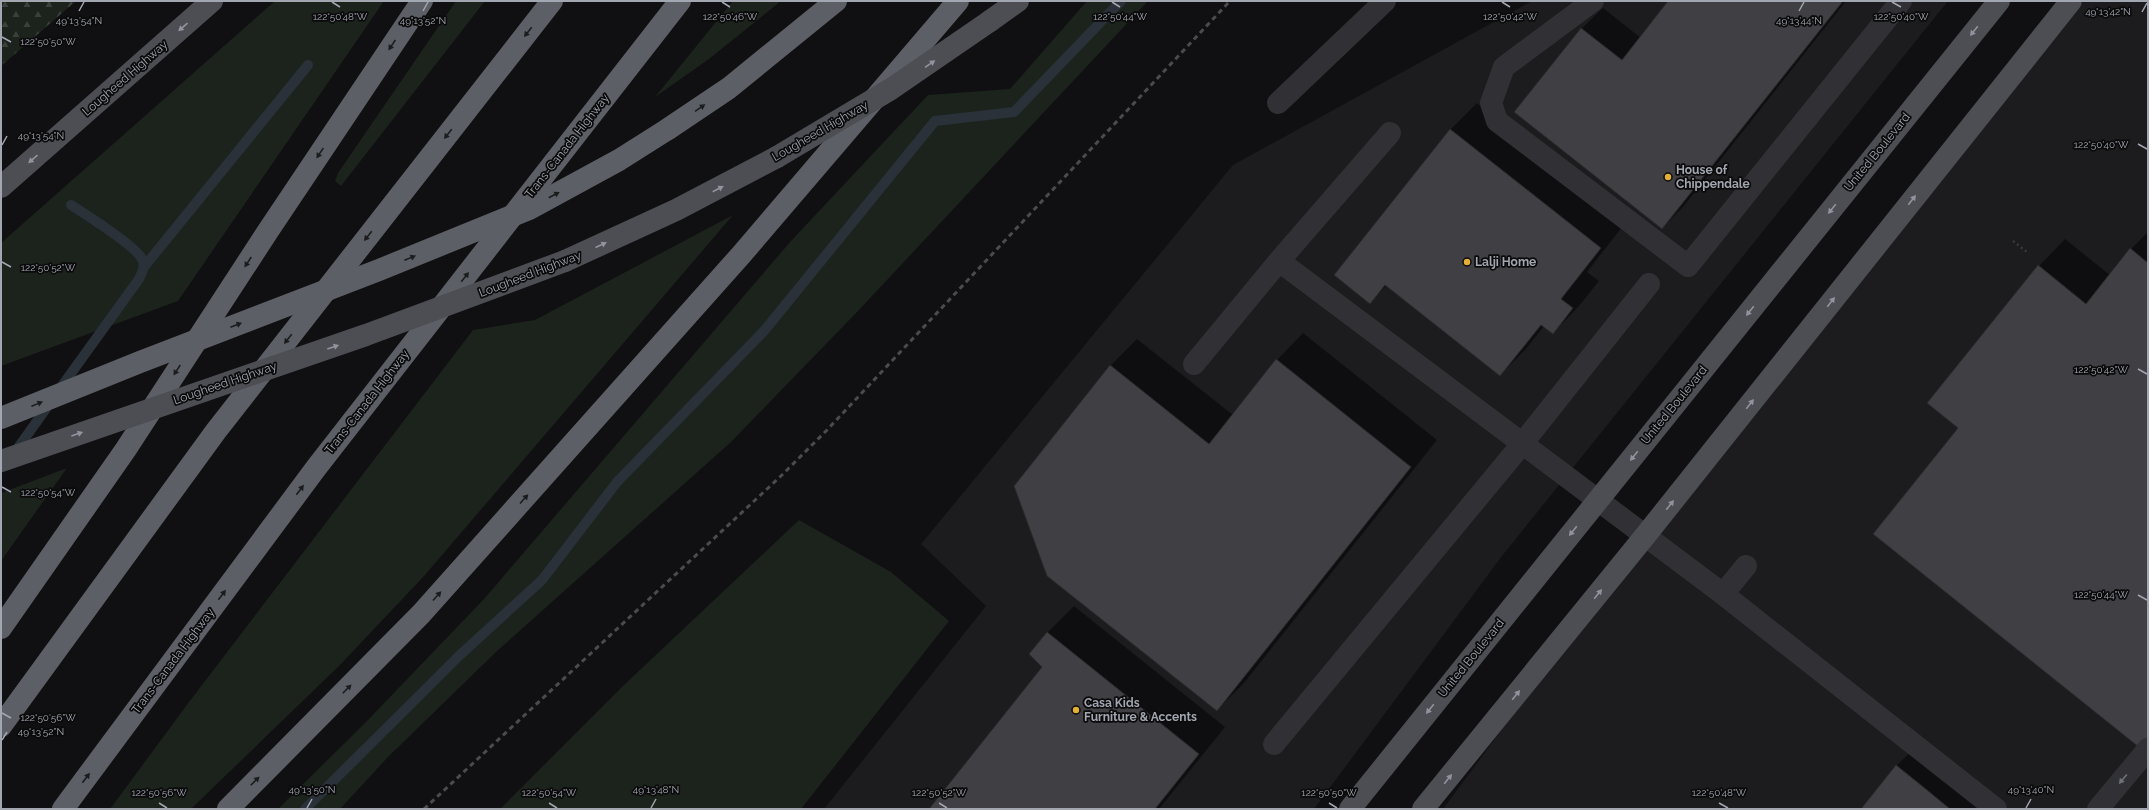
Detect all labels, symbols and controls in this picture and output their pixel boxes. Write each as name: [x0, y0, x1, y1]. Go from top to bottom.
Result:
text: 49°13'42"N: [2085, 6, 2131, 17]
text: 122°50'48"W: [313, 11, 368, 22]
text: 122°50'46"W: [703, 11, 758, 22]
text: 122°50'44"W: [1093, 11, 1148, 22]
text: 122°50'42"W: [1483, 11, 1537, 22]
text: 122°50'40"W: [1874, 11, 1929, 22]
text: 49°13'54"N: [56, 15, 102, 26]
text: 49°13'52"N: [400, 15, 446, 26]
text: 49°13'44"N: [1776, 15, 1822, 26]
one-way arrow: [178, 22, 188, 31]
one-way arrow: [524, 26, 533, 37]
one-way arrow: [1970, 26, 1979, 37]
text: 122°50'50"W: [20, 36, 76, 47]
street label: Lougheed Highway: [80, 37, 171, 119]
one-way arrow: [388, 40, 396, 50]
one-way arrow: [924, 60, 935, 68]
street label: Trans-Canada Highway: [522, 91, 612, 201]
street label: Lougheed Highway: [770, 98, 871, 164]
one-way arrow: [695, 104, 705, 112]
street label: United Boulevard: [1841, 110, 1913, 194]
one-way arrow: [444, 129, 453, 140]
text: 49°13'54"N: [18, 130, 64, 141]
text: 122°50'40"W: [2074, 139, 2129, 150]
one-way arrow: [316, 148, 324, 158]
one-way arrow: [28, 154, 38, 164]
place label: House of Chippendale: [1676, 163, 1750, 191]
marker: House of Chippendale: [1663, 172, 1673, 182]
one-way arrow: [713, 186, 724, 192]
one-way arrow: [549, 192, 560, 198]
one-way arrow: [1908, 195, 1917, 206]
one-way arrow: [1827, 204, 1836, 215]
one-way arrow: [364, 231, 373, 242]
one-way arrow: [596, 242, 607, 248]
street label: Lougheed Highway: [477, 248, 584, 300]
one-way arrow: [404, 254, 416, 260]
place label: Lalji Home: [1475, 255, 1536, 269]
one-way arrow: [245, 256, 252, 267]
marker: Lalji Home: [1462, 257, 1472, 267]
text: 122°50'52"W: [21, 262, 76, 273]
one-way arrow: [461, 271, 469, 282]
one-way arrow: [1827, 297, 1836, 307]
one-way arrow: [1746, 305, 1755, 316]
one-way arrow: [231, 322, 243, 328]
one-way arrow: [284, 333, 292, 344]
one-way arrow: [327, 343, 339, 349]
street label: Trans-Canada Highway: [322, 347, 412, 457]
street label: Lougheed Highway: [171, 359, 279, 407]
street label: United Boulevard: [1638, 363, 1710, 447]
text: 122°50'42"W: [2074, 364, 2128, 375]
one-way arrow: [174, 365, 181, 376]
one-way arrow: [1746, 398, 1755, 409]
one-way arrow: [32, 400, 44, 406]
one-way arrow: [72, 431, 84, 437]
one-way arrow: [1629, 450, 1638, 461]
one-way arrow: [295, 485, 303, 495]
text: 122°50'54"W: [21, 487, 76, 498]
one-way arrow: [519, 494, 528, 503]
one-way arrow: [1665, 500, 1674, 511]
one-way arrow: [1569, 525, 1578, 536]
one-way arrow: [1594, 588, 1603, 599]
one-way arrow: [218, 589, 226, 600]
text: 122°50'44"W: [2074, 589, 2129, 600]
one-way arrow: [433, 590, 442, 601]
street label: Trans-Canada Highway: [129, 605, 218, 716]
street label: United Boulevard: [1435, 616, 1507, 700]
one-way arrow: [342, 684, 352, 694]
one-way arrow: [1512, 689, 1521, 700]
place label: Casa Kids Furniture & Accents: [1084, 696, 1197, 724]
one-way arrow: [1426, 703, 1435, 714]
marker: Casa Kids Furniture & Accents: [1071, 705, 1081, 715]
text: 122°50'56"W: [20, 712, 76, 723]
text: 49°13'52"N: [18, 726, 64, 737]
one-way arrow: [82, 772, 90, 783]
one-way arrow: [1443, 773, 1452, 784]
one-way arrow: [2119, 774, 2128, 785]
one-way arrow: [251, 776, 260, 786]
text: 49°13'50"N: [288, 784, 336, 795]
text: 49°13'48"N: [633, 784, 679, 795]
text: 49°13'40"N: [2008, 784, 2054, 795]
text: 122°50'56"W: [131, 787, 187, 798]
text: 122°50'54"W: [522, 787, 577, 798]
text: 122°50'52"W: [912, 787, 967, 798]
text: 122°50'50"W: [1301, 787, 1357, 798]
text: 122°50'48"W: [1692, 787, 1747, 798]

